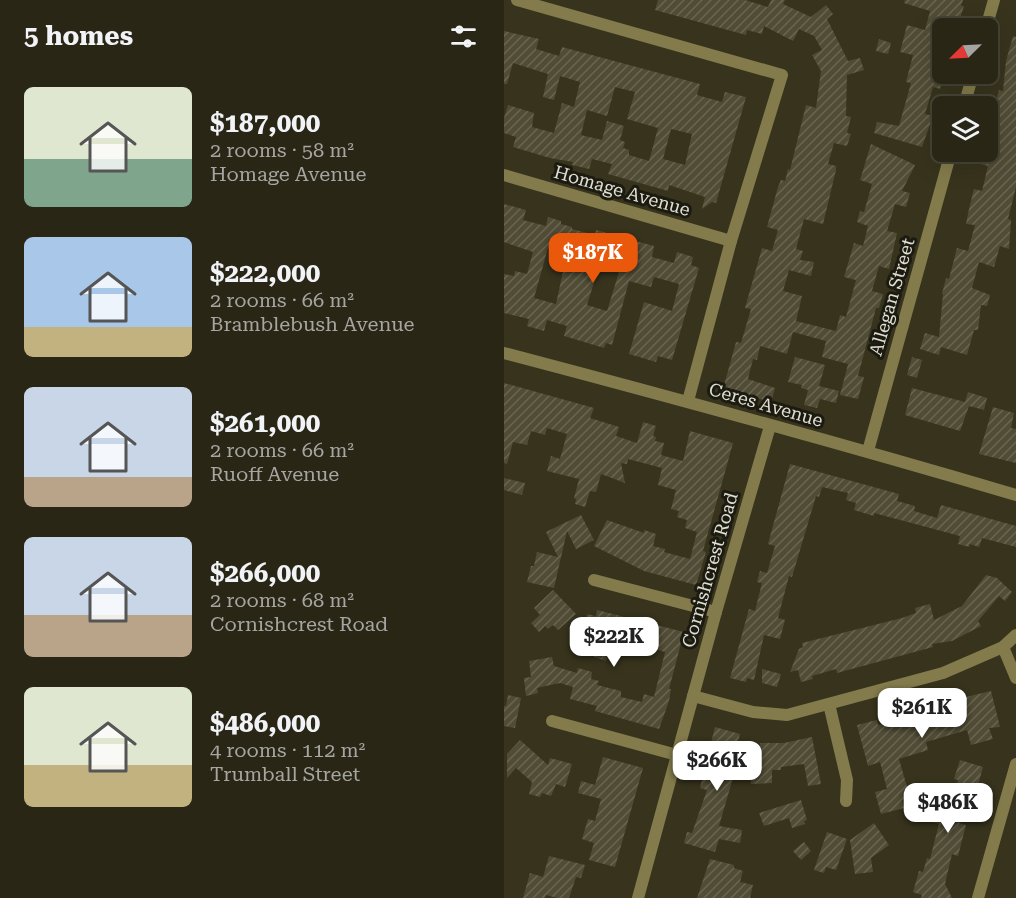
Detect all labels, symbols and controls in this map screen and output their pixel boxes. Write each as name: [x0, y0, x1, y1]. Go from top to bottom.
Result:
north arrow: [932, 18, 998, 84]
map controls: [932, 18, 998, 162]
icon: filters: [447, 20, 480, 53]
text: 5 homes: [24, 21, 133, 51]
button: layers: [932, 96, 998, 162]
text: $187,000: [210, 108, 320, 138]
icon: home: [72, 111, 144, 183]
text: 2 rooms · 58 m²: [210, 138, 354, 162]
street label: Homage Avenue: [552, 161, 693, 220]
text: Homage Avenue: [210, 162, 366, 186]
pin: $187K: [551, 233, 635, 284]
street label: Allegan Street: [865, 235, 918, 358]
text: $187K: [563, 240, 623, 264]
text: $222,000: [210, 258, 320, 288]
icon: home: [72, 261, 144, 333]
text: 2 rooms · 66 m²: [210, 288, 354, 312]
text: Bramblebush Avenue: [210, 312, 415, 336]
street label: Ceres Avenue: [707, 378, 826, 431]
text: $261,000: [210, 408, 320, 438]
icon: home: [72, 411, 144, 483]
text: 2 rooms · 66 m²: [210, 438, 354, 462]
text: Ruoff Avenue: [210, 462, 339, 486]
street label: Cornishcrest Road: [677, 489, 742, 650]
text: $266,000: [210, 558, 320, 588]
icon: home: [72, 561, 144, 633]
text: 2 rooms · 68 m²: [210, 588, 354, 612]
text: Cornishcrest Road: [210, 612, 388, 636]
pin: $222K: [572, 617, 656, 668]
text: $222K: [584, 624, 644, 648]
pin: $261K: [880, 688, 964, 739]
text: $261K: [892, 695, 952, 719]
text: $486,000: [210, 708, 320, 738]
icon: home: [72, 711, 144, 783]
text: 4 rooms · 112 m²: [210, 738, 365, 762]
pin: $266K: [675, 741, 759, 792]
text: $266K: [687, 748, 747, 772]
text: Trumball Street: [210, 762, 360, 786]
pin: $486K: [906, 783, 990, 834]
text: $486K: [918, 790, 978, 814]

